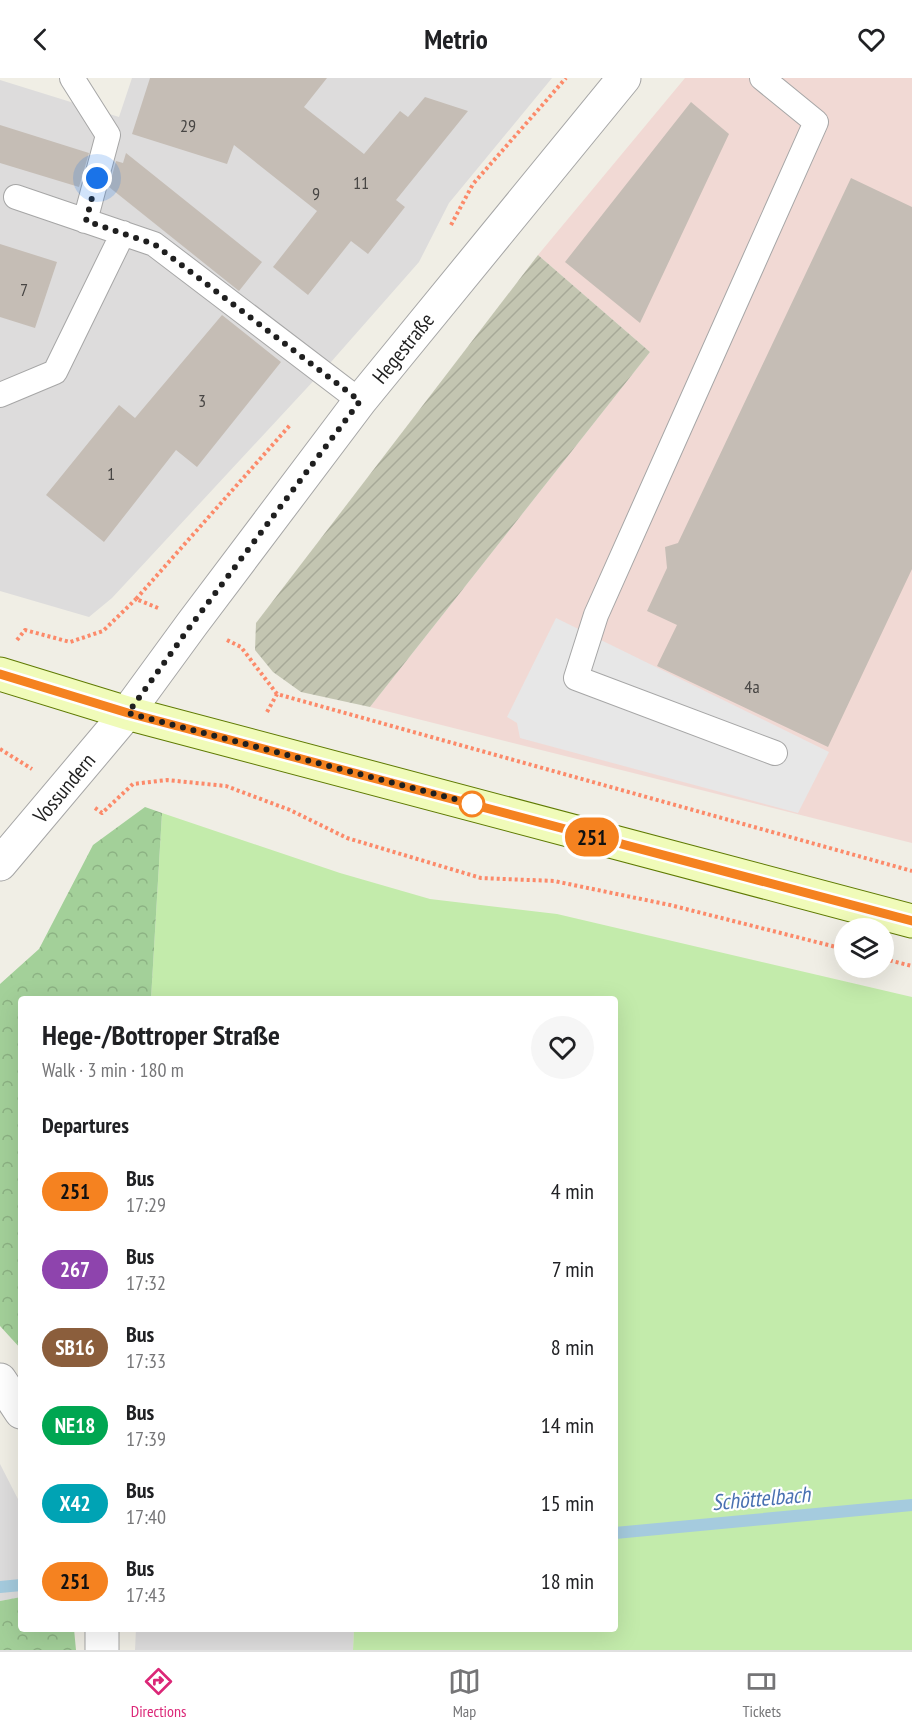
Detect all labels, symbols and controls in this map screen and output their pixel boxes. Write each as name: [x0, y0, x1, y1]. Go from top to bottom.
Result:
text: Metrio: [424, 22, 488, 56]
icon: back: [24, 23, 57, 56]
icon: heart: [855, 23, 888, 56]
house number: 29: [180, 114, 196, 137]
your location: [82, 163, 112, 193]
house number: 11: [353, 171, 369, 194]
house number: 9: [312, 182, 320, 205]
house number: 7: [20, 278, 28, 301]
street label: Hegestraße: [366, 307, 440, 389]
house number: 3: [198, 389, 206, 412]
house number: 1: [107, 462, 115, 485]
house number: 4a: [744, 675, 760, 698]
street label: Vossundern: [26, 748, 101, 829]
unlabelled marker: [459, 791, 485, 817]
line badge: 251: [558, 818, 626, 856]
text: 251: [577, 824, 607, 851]
map controls: [834, 918, 894, 978]
button: layers: [834, 918, 894, 978]
text: Hege-/Bottroper Straße: [42, 1016, 280, 1053]
button: heart: [531, 1016, 594, 1079]
text: Walk · 3 min · 180 m: [42, 1057, 184, 1083]
text: Departures: [42, 1111, 129, 1139]
text: Bus: [126, 1164, 154, 1192]
text: 4 min: [551, 1177, 594, 1205]
text: 251: [60, 1178, 90, 1205]
text: 17:29: [126, 1192, 166, 1218]
text: Bus: [126, 1242, 154, 1270]
text: 7 min: [552, 1255, 594, 1283]
text: 267: [60, 1256, 90, 1283]
text: 17:32: [126, 1270, 166, 1296]
text: Bus: [126, 1320, 154, 1348]
text: 8 min: [551, 1333, 594, 1361]
text: SB16: [55, 1334, 95, 1361]
text: 17:33: [126, 1348, 166, 1374]
text: Bus: [126, 1398, 154, 1426]
text: 14 min: [541, 1411, 594, 1439]
text: NE18: [55, 1412, 95, 1439]
text: 17:39: [126, 1426, 166, 1452]
text: Bus: [126, 1476, 154, 1504]
water label: Schöttelbach: [711, 1480, 813, 1516]
text: 15 min: [541, 1489, 594, 1517]
text: X42: [59, 1490, 91, 1517]
text: 17:40: [126, 1504, 166, 1530]
text: Bus: [126, 1554, 154, 1582]
text: 18 min: [541, 1567, 594, 1595]
text: 251: [60, 1568, 90, 1595]
text: 17:43: [126, 1582, 166, 1608]
tab: Directions: [131, 1665, 186, 1721]
tab: Map: [448, 1665, 481, 1721]
tab: Tickets: [742, 1665, 781, 1721]

